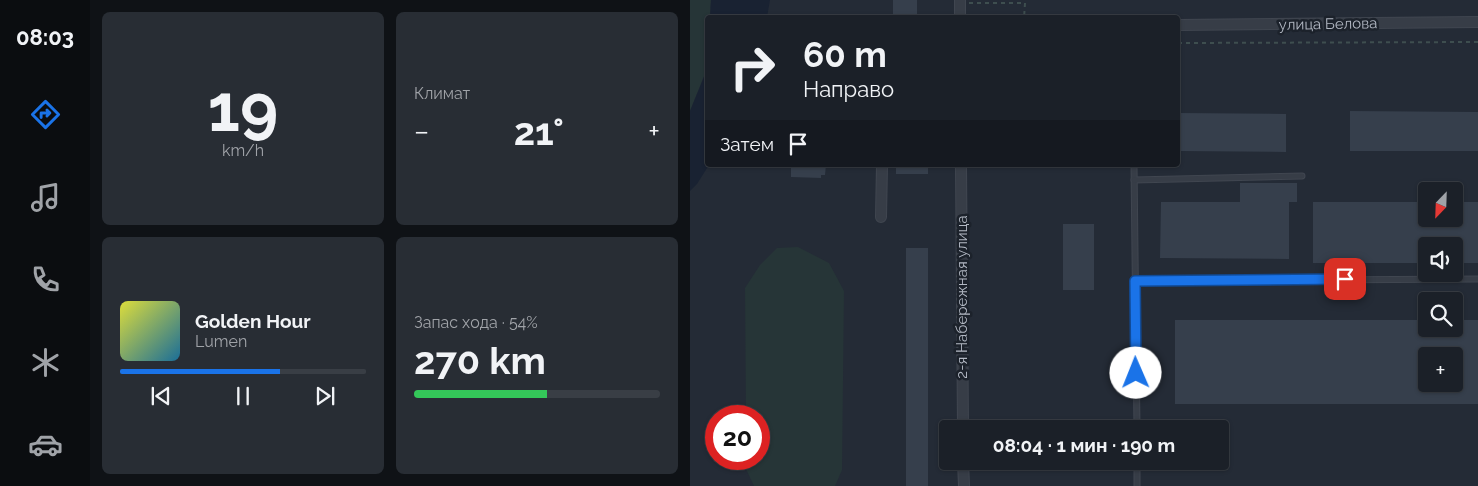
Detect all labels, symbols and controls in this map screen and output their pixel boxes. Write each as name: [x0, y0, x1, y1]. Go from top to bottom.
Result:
street label: улица Белова: [1279, 14, 1377, 34]
text: 08:03: [16, 24, 74, 50]
text: 60 m: [803, 34, 887, 75]
icon: right: [720, 35, 785, 100]
text: 19: [208, 70, 278, 146]
text: Направо: [803, 76, 894, 102]
text: Климат: [414, 84, 470, 103]
icon: directions: [28, 97, 63, 132]
text: 21°: [514, 109, 564, 154]
text: −: [414, 115, 429, 148]
text: +: [648, 115, 660, 148]
icon: arrive: [784, 130, 812, 158]
text: Затем: [720, 133, 774, 155]
text: km/h: [222, 141, 264, 160]
icon: music: [28, 180, 63, 215]
north arrow: [1418, 182, 1462, 228]
map controls: [1418, 182, 1463, 392]
street label: 2-я Набережная улица: [953, 215, 971, 379]
button: sound: [1418, 237, 1463, 282]
pin: [1324, 258, 1366, 300]
icon: phone: [28, 262, 63, 297]
icon: arrive: [1331, 265, 1359, 293]
button: search: [1418, 292, 1463, 337]
text: Golden Hour: [195, 310, 311, 332]
text: Запас хода · 54%: [414, 313, 538, 332]
text: Lumen: [195, 332, 247, 351]
text: 270 km: [414, 338, 546, 383]
icon: climate: [28, 345, 63, 380]
position arrow: [1109, 346, 1161, 398]
button: +: [1418, 347, 1463, 392]
icon: previous: [147, 382, 175, 410]
icon: pause: [229, 382, 257, 410]
icon: next: [311, 382, 339, 410]
speed limit sign: 20: [705, 405, 770, 470]
icon: car: [28, 427, 63, 462]
text: 08:04 · 1 мин · 190 m: [993, 434, 1175, 456]

